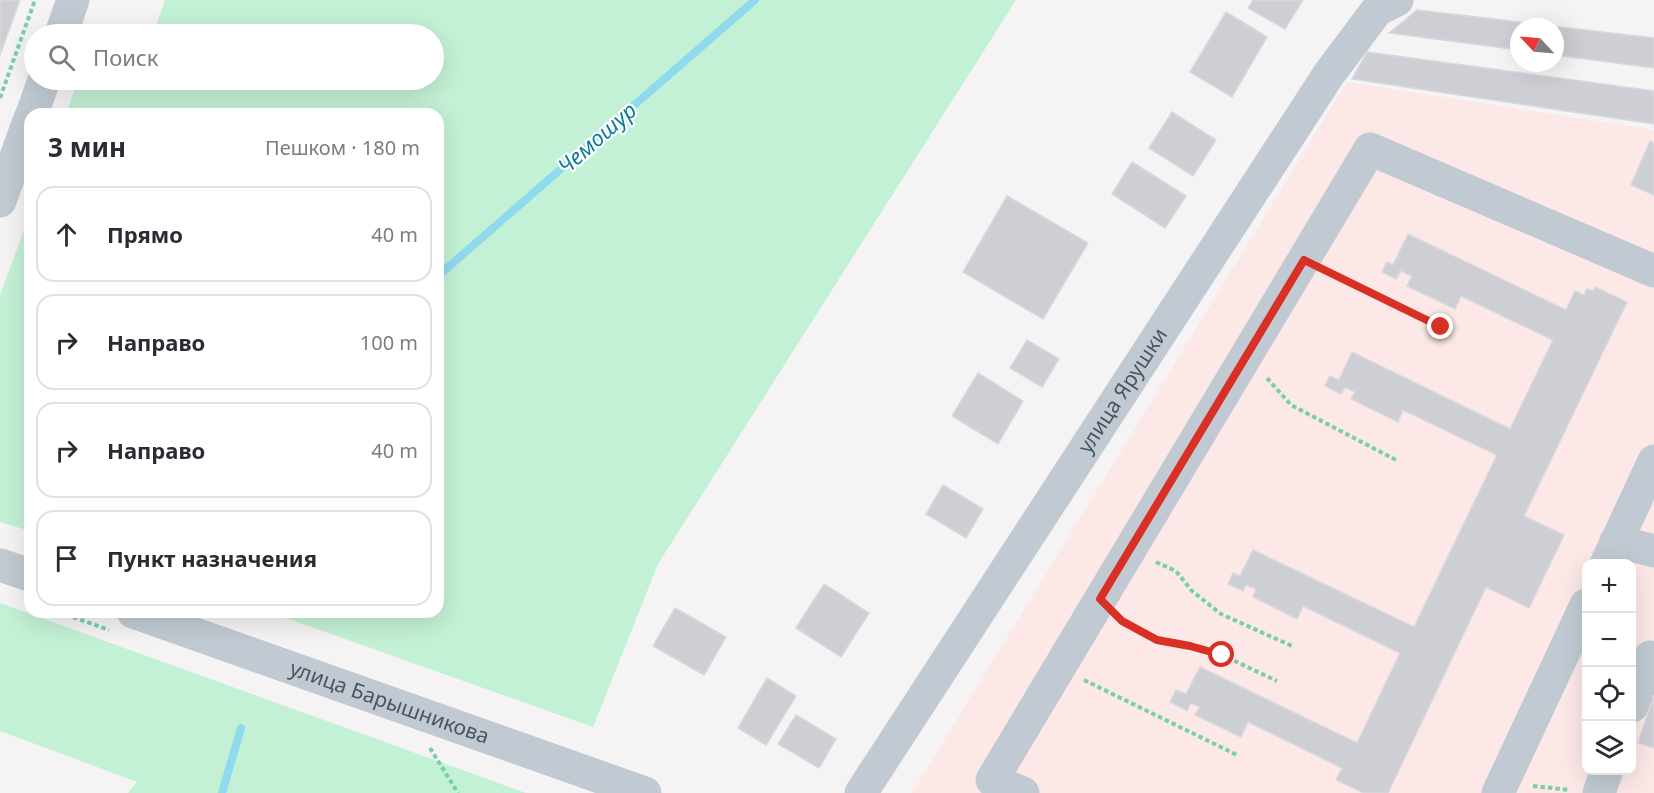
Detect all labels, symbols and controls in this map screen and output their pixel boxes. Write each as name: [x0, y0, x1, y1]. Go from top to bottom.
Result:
north arrow: [1510, 18, 1564, 72]
search box: [24, 24, 444, 90]
icon: search: [45, 41, 78, 74]
text: Поиск: [93, 42, 158, 72]
water label: Чемошур: [550, 95, 642, 180]
text: 3 мин: [48, 129, 126, 165]
text: Пешком · 180 m: [265, 134, 420, 161]
icon: ahead: [50, 218, 83, 251]
text: Прямо: [107, 219, 183, 249]
text: 40 m: [371, 221, 418, 248]
route end: [1427, 313, 1453, 339]
street label: улица Ярушки: [1071, 322, 1173, 458]
icon: right: [50, 326, 83, 359]
text: Направо: [107, 327, 205, 357]
text: 100 m: [360, 329, 418, 356]
icon: right: [50, 434, 83, 467]
text: Направо: [107, 435, 205, 465]
text: 40 m: [371, 437, 418, 464]
icon: arrive: [50, 542, 83, 575]
text: Пункт назначения: [107, 543, 317, 573]
map controls: [1582, 559, 1636, 775]
button: +: [1582, 559, 1636, 613]
button: −: [1582, 613, 1636, 667]
route start: [1208, 641, 1234, 667]
street label: улица Барышникова: [286, 654, 493, 750]
button: locate: [1582, 667, 1636, 721]
button: layers: [1582, 721, 1636, 775]

